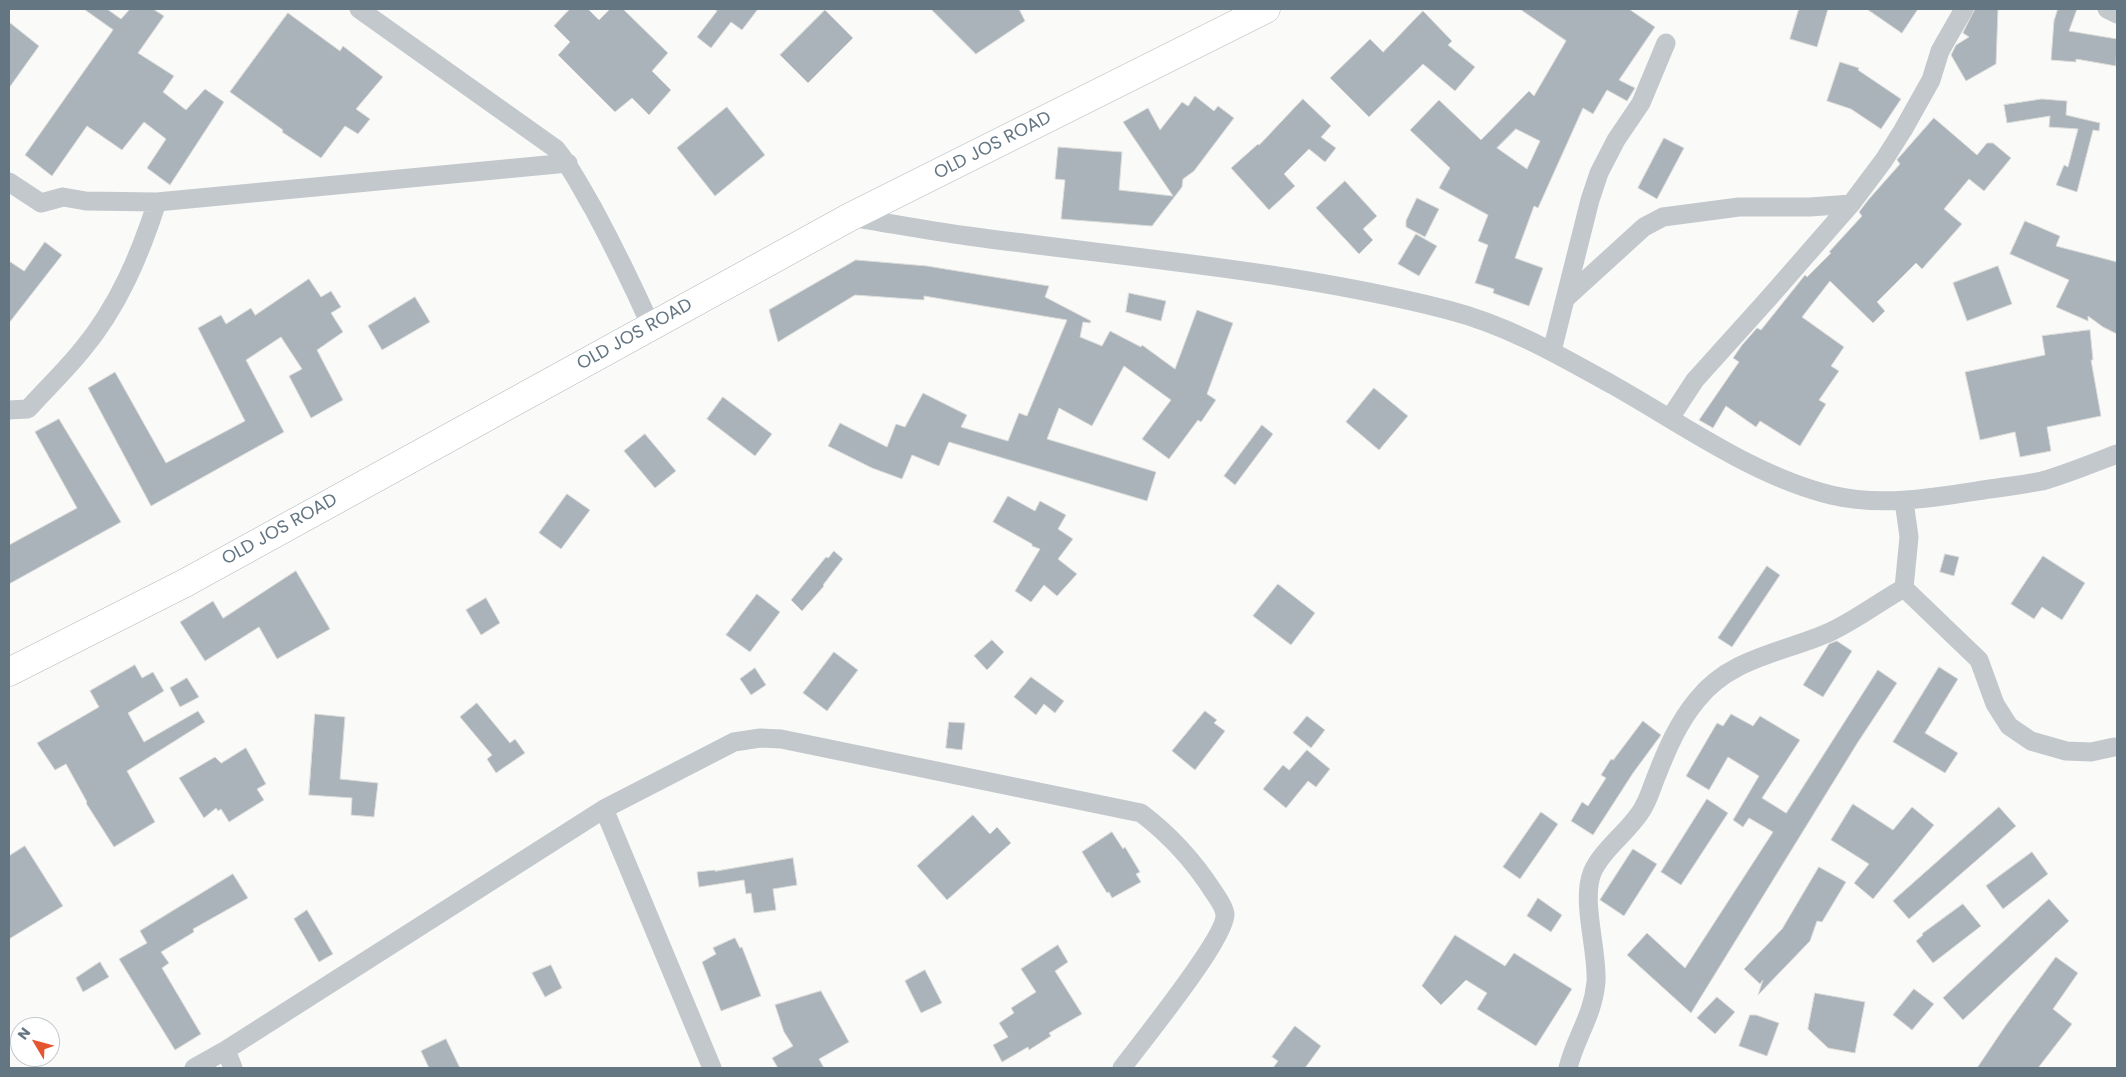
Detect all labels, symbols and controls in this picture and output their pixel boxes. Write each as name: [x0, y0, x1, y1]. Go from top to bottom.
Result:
street label: OLD JOS ROAD: [931, 107, 1055, 185]
street label: OLD JOS ROAD: [574, 294, 696, 376]
street label: OLD JOS ROAD: [219, 489, 341, 571]
north arrow: [10, 1017, 60, 1067]
text: N: [13, 1023, 35, 1044]

